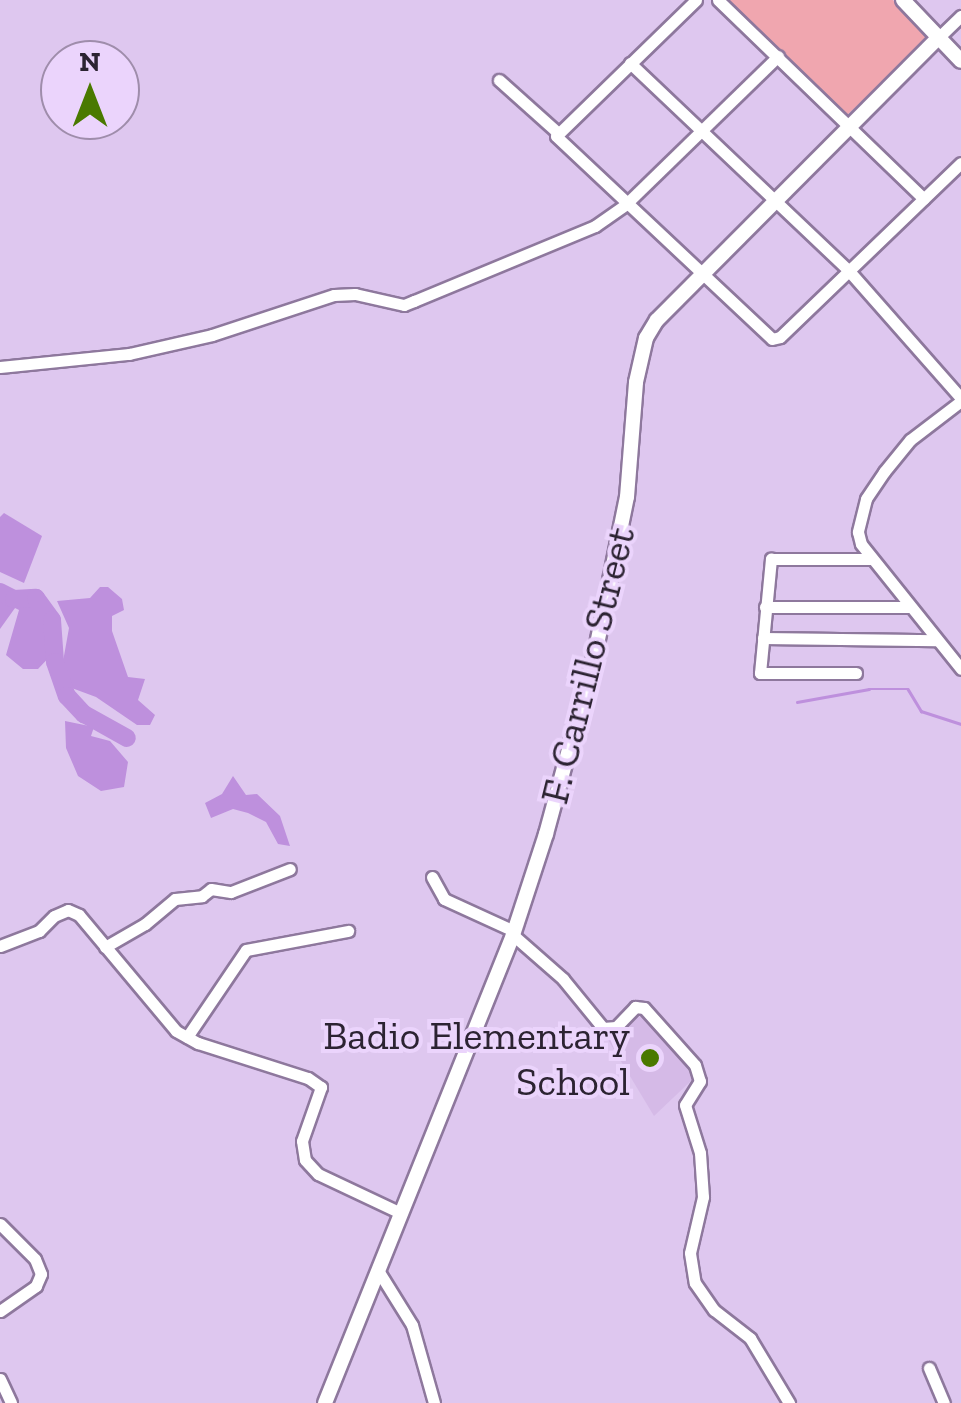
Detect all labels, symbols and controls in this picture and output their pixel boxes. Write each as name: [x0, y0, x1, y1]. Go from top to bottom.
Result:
north arrow: [40, 40, 140, 140]
text: N: [79, 45, 101, 78]
street label: F. Carrillo Street: [529, 522, 645, 808]
place label: Badio Elementary School: [323, 1011, 630, 1105]
marker: Badio Elementary School: [639, 1047, 661, 1069]

